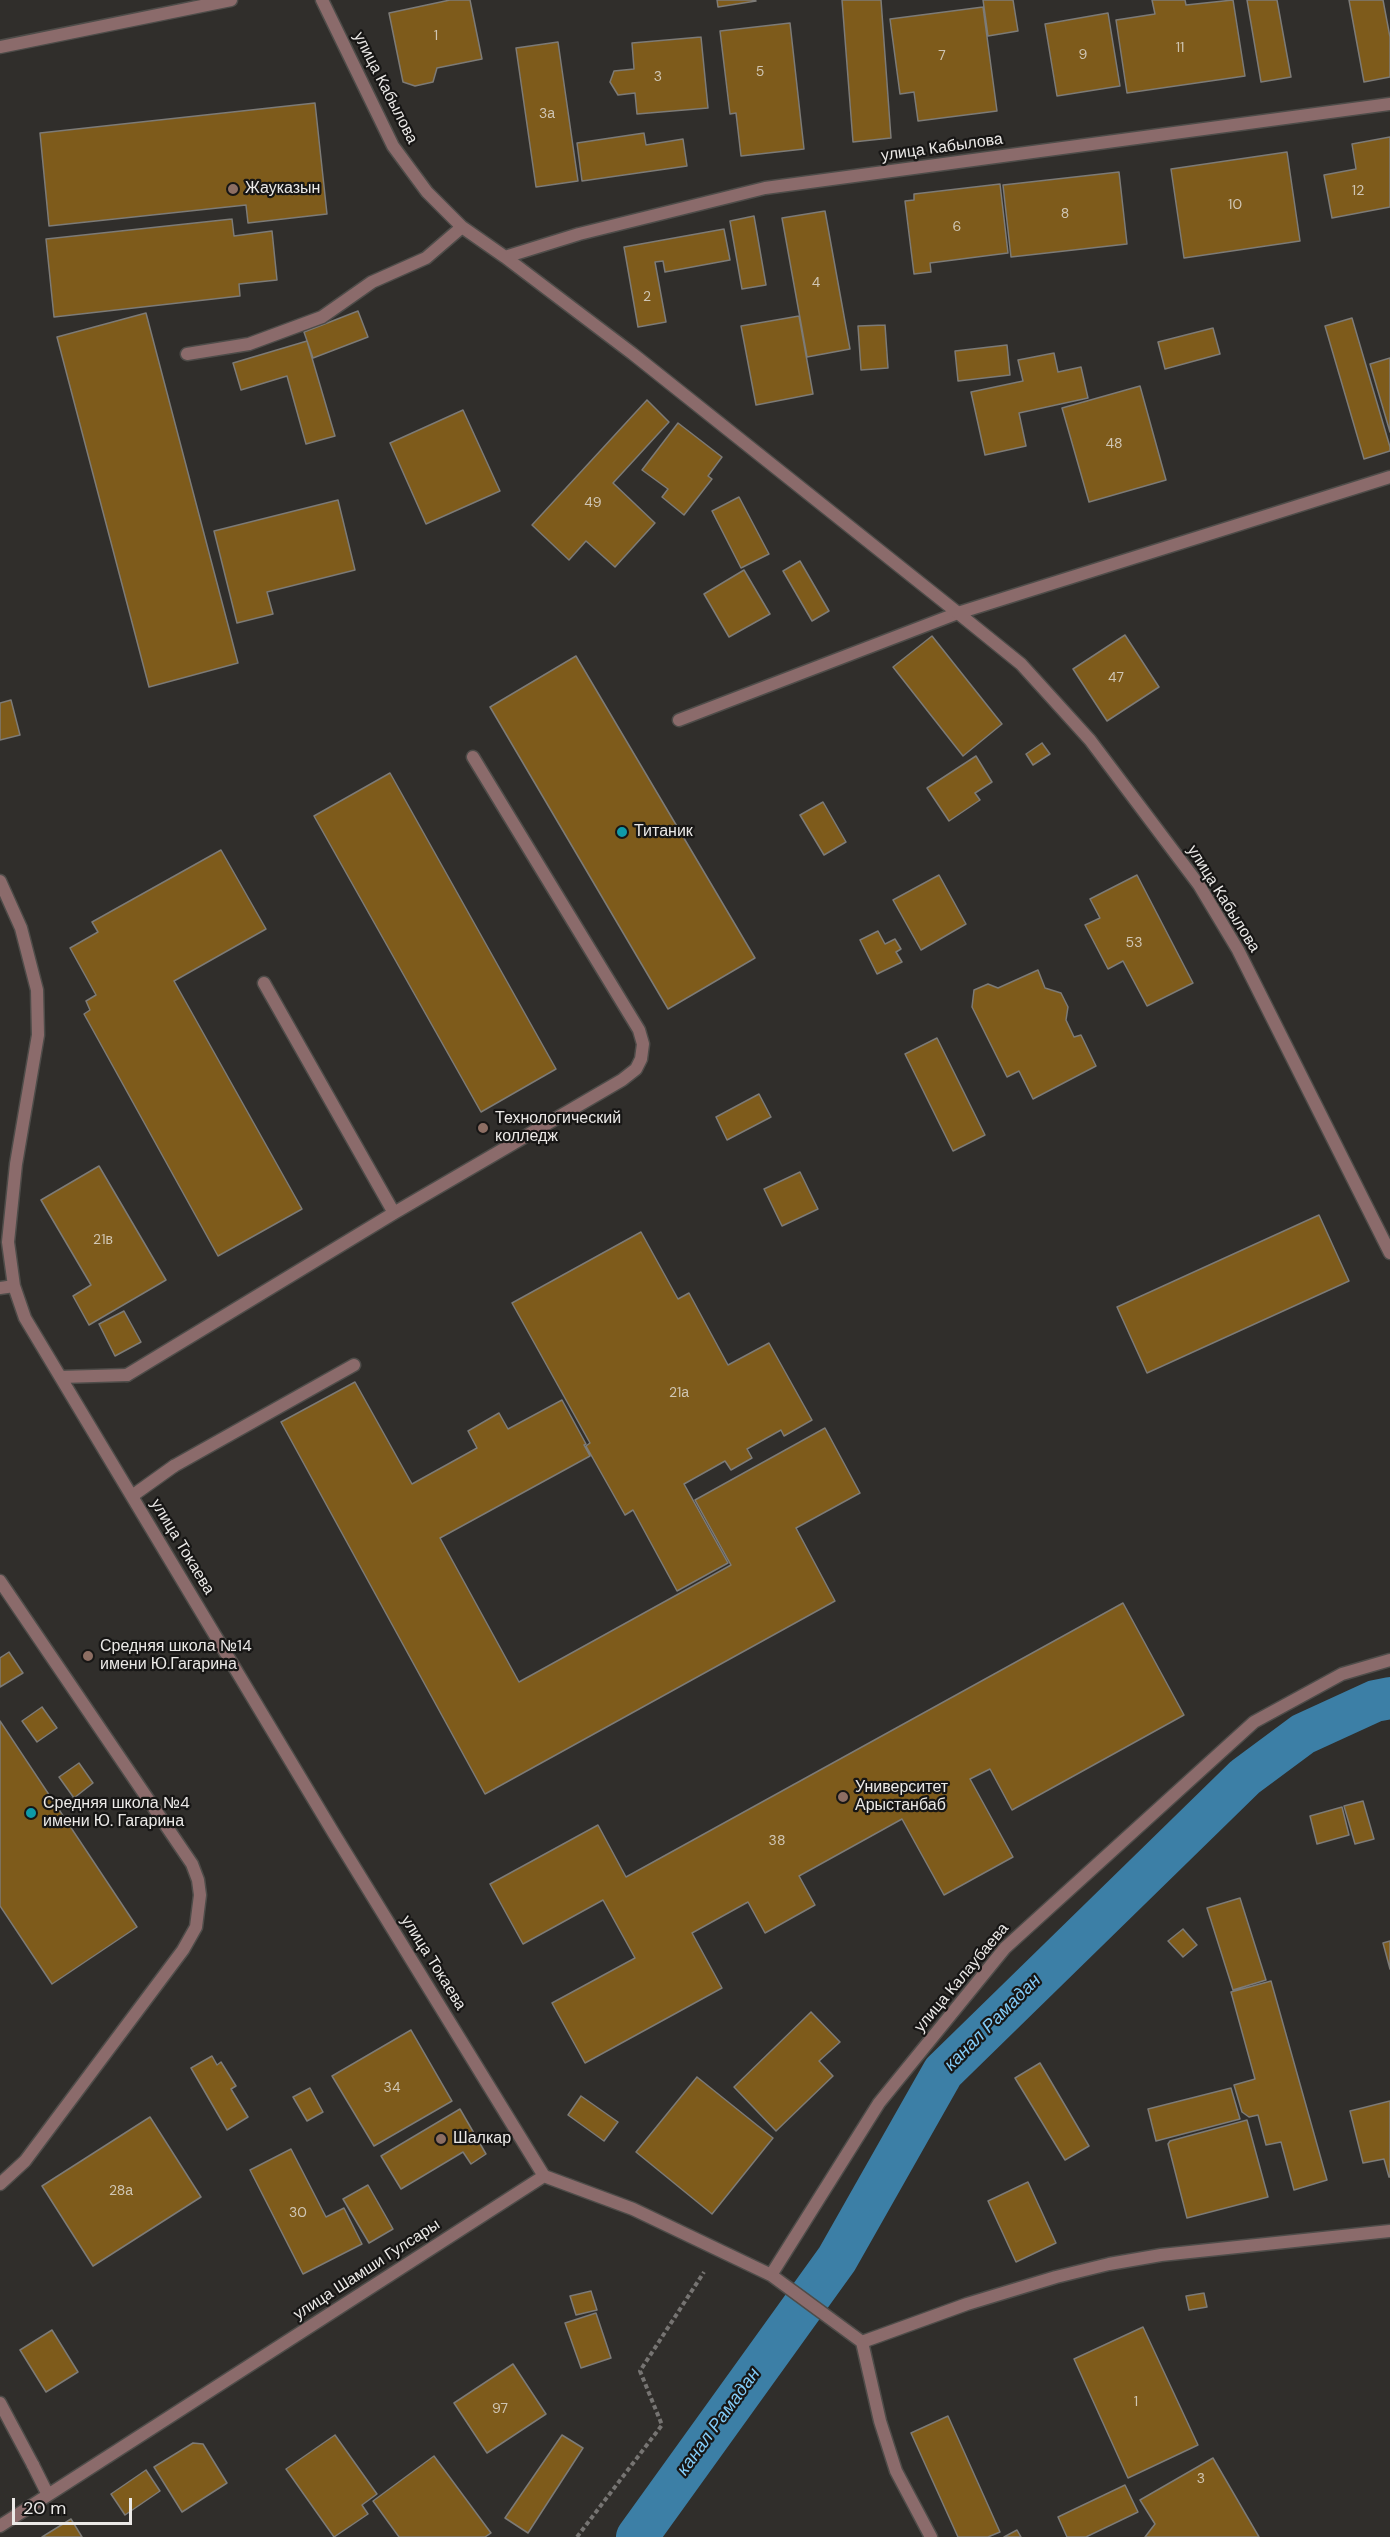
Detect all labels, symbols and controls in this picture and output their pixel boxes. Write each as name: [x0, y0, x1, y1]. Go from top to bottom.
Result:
house number: 1: [434, 28, 438, 44]
street label: улица Кабылова: [349, 29, 421, 147]
house number: 11: [1176, 40, 1184, 56]
house number: 9: [1079, 47, 1087, 63]
house number: 7: [938, 48, 946, 64]
house number: 5: [756, 64, 764, 80]
house number: 3: [654, 69, 662, 85]
house number: 3а: [539, 106, 555, 122]
street label: улица Кабылова: [880, 130, 1004, 166]
place label: Жауказын: [245, 179, 320, 199]
marker: Жауказын: [226, 182, 240, 196]
house number: 12: [1352, 183, 1364, 199]
house number: 10: [1228, 197, 1242, 213]
house number: 8: [1061, 206, 1069, 222]
house number: 6: [953, 219, 961, 235]
house number: 4: [812, 275, 820, 291]
house number: 2: [643, 289, 651, 305]
house number: 48: [1105, 436, 1123, 452]
house number: 49: [584, 495, 602, 511]
house number: 47: [1108, 670, 1124, 686]
place label: Титаник: [634, 822, 693, 842]
marker: Титаник: [615, 825, 629, 839]
street label: улица Кабылова: [1182, 842, 1264, 956]
house number: 53: [1126, 935, 1142, 951]
place label: Технологический колледж: [495, 1109, 621, 1147]
marker: Технологический колледж: [476, 1121, 490, 1135]
house number: 21в: [93, 1232, 113, 1248]
house number: 21а: [669, 1385, 689, 1401]
street label: улица Токаева: [146, 1496, 218, 1598]
place label: Средняя школа №14 имени Ю.Гагарина: [100, 1637, 252, 1675]
marker: Средняя школа №14 имени Ю.Гагарина: [81, 1649, 95, 1663]
place label: Университет Арыстанбаб: [855, 1778, 948, 1816]
marker: Университет Арыстанбаб: [836, 1790, 850, 1804]
place label: Средняя школа №4 имени Ю. Гагарина: [43, 1794, 190, 1832]
marker: Средняя школа №4 имени Ю. Гагарина: [24, 1806, 38, 1820]
house number: 38: [769, 1833, 785, 1849]
street label: улица Токаева: [396, 1912, 470, 2014]
street label: улица Калаубаева: [911, 1920, 1013, 2036]
water label: канал Рамадан: [940, 1970, 1046, 2076]
house number: 34: [384, 2080, 400, 2096]
place label: Шалкар: [453, 2129, 511, 2149]
marker: Шалкар: [434, 2132, 448, 2146]
house number: 28а: [109, 2183, 133, 2199]
house number: 30: [289, 2205, 307, 2221]
street label: улица Шамши Гулсары: [290, 2215, 444, 2325]
water label: канал Рамадан: [673, 2364, 765, 2480]
house number: 1: [1134, 2394, 1138, 2410]
house number: 97: [492, 2401, 508, 2417]
house number: 3: [1197, 2471, 1205, 2487]
scale bar: [15, 2486, 135, 2524]
text: 20 m: [23, 2496, 66, 2520]

